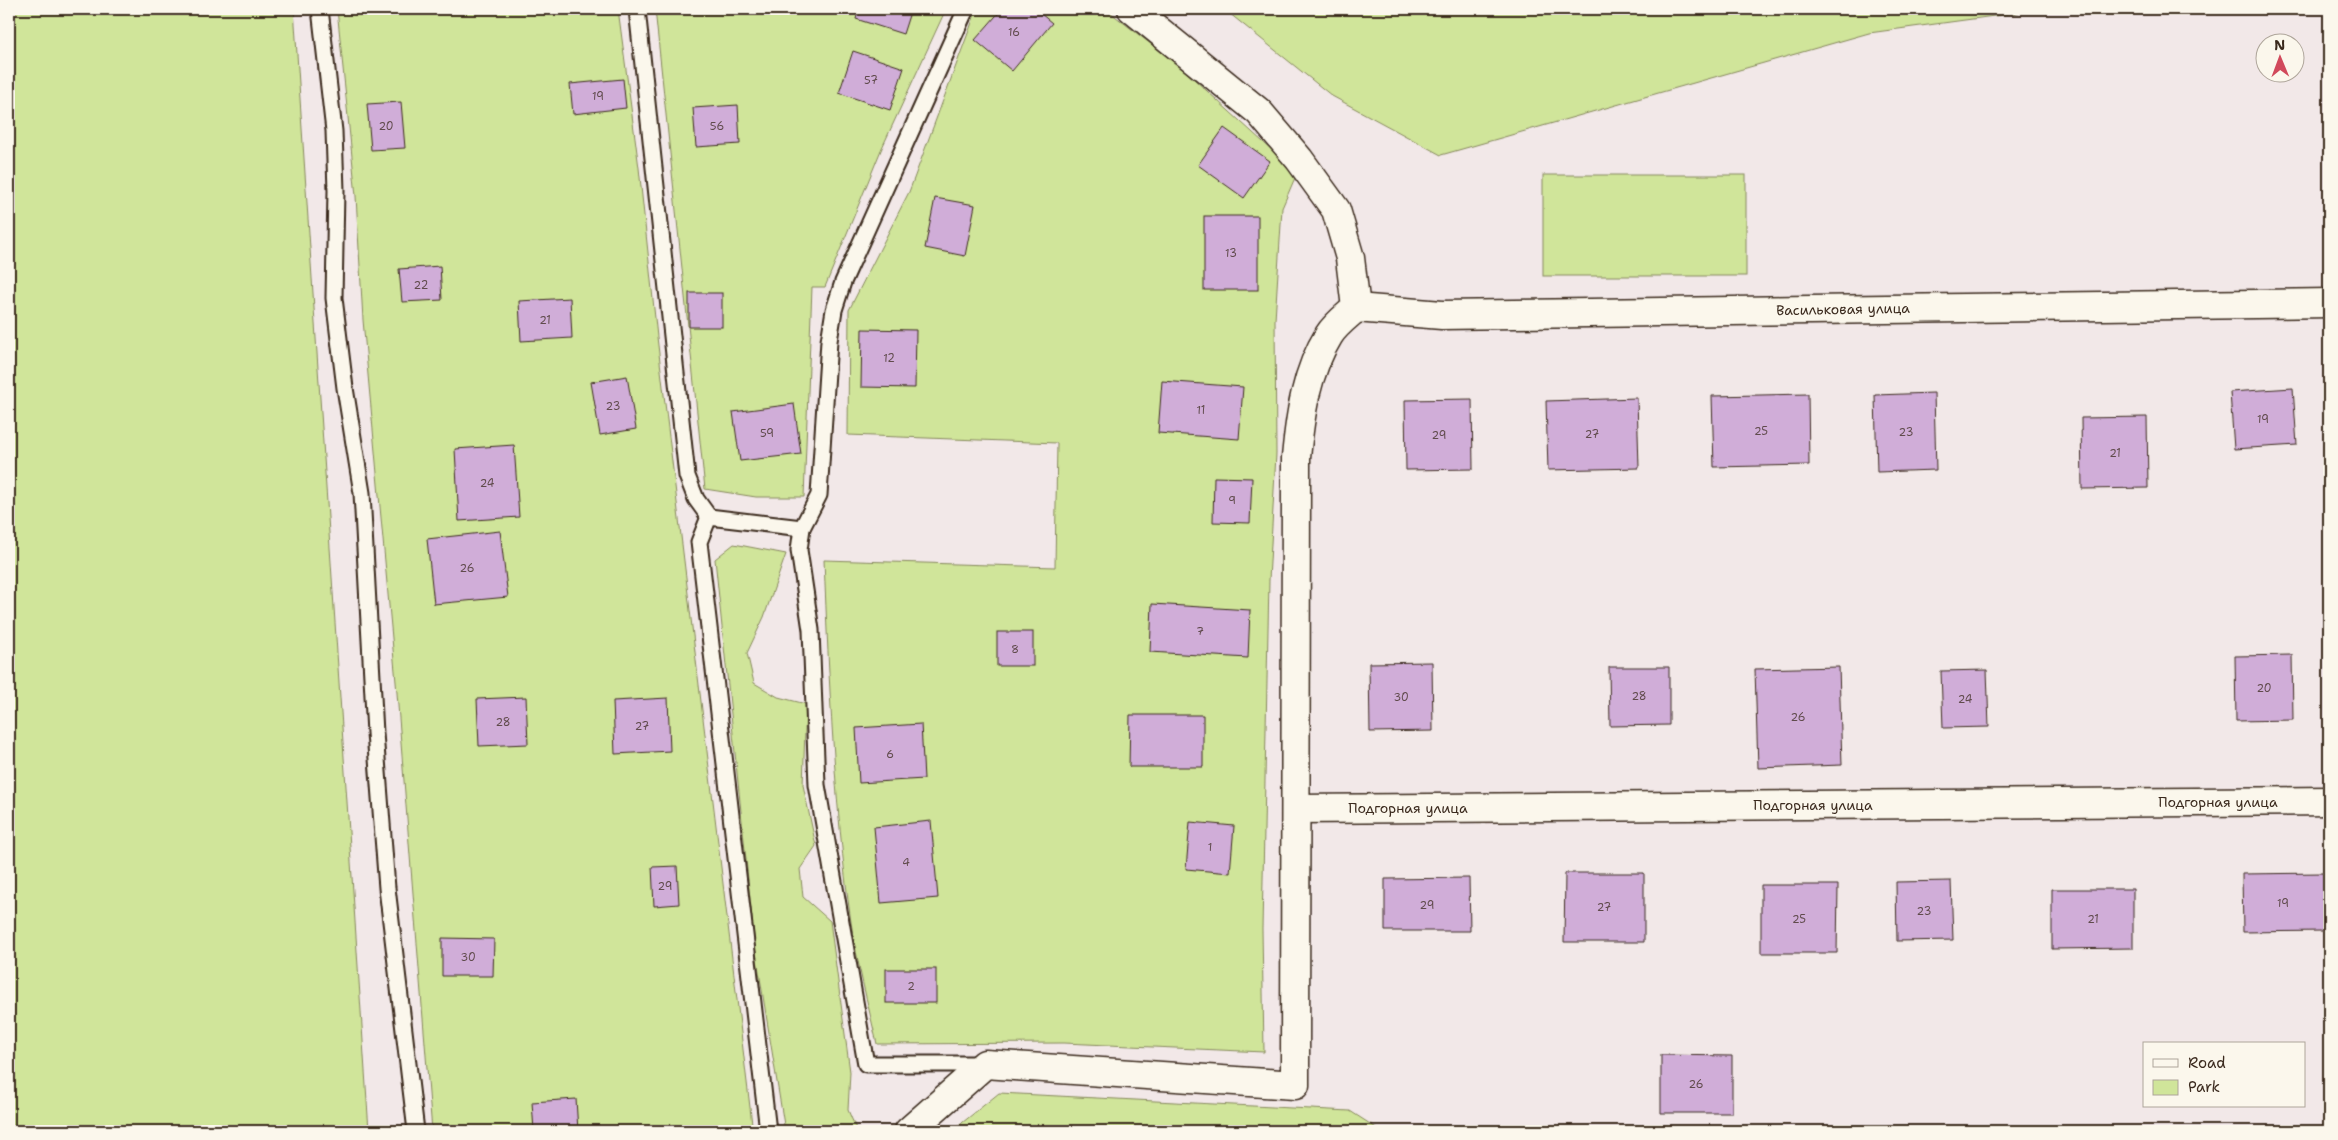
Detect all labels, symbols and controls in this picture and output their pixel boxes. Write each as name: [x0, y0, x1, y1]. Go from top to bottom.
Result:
house number: 16: [1008, 25, 1020, 40]
north arrow: [2256, 32, 2306, 82]
text: N: [2274, 36, 2285, 54]
house number: 57: [864, 73, 878, 88]
house number: 19: [592, 89, 604, 104]
house number: 20: [378, 119, 394, 134]
house number: 56: [710, 119, 724, 134]
house number: 13: [1225, 246, 1237, 261]
house number: 22: [414, 278, 428, 293]
street label: Васильковая улица: [1776, 299, 1910, 319]
house number: 21: [539, 313, 551, 328]
house number: 12: [883, 351, 895, 366]
house number: 23: [606, 399, 620, 414]
house number: 11: [1197, 403, 1205, 418]
house number: 19: [2257, 412, 2269, 427]
house number: 25: [1754, 424, 1768, 439]
house number: 23: [1899, 425, 1913, 440]
house number: 59: [760, 426, 774, 441]
house number: 27: [1585, 427, 1600, 442]
house number: 29: [1432, 428, 1446, 443]
house number: 21: [2109, 446, 2121, 461]
house number: 24: [480, 476, 495, 491]
house number: 9: [1228, 493, 1236, 508]
house number: 26: [460, 561, 474, 576]
house number: 7: [1196, 624, 1204, 639]
house number: 8: [1011, 642, 1019, 657]
house number: 20: [2256, 681, 2272, 696]
house number: 28: [1631, 689, 1647, 704]
house number: 30: [1393, 690, 1409, 705]
house number: 24: [1958, 692, 1973, 707]
house number: 26: [1791, 710, 1805, 725]
house number: 28: [495, 715, 511, 730]
house number: 27: [635, 719, 650, 734]
house number: 6: [886, 747, 894, 762]
street label: Подгорная улица: [2158, 793, 2278, 811]
street label: Подгорная улица: [1753, 796, 1873, 814]
street label: Подгорная улица: [1348, 799, 1468, 817]
house number: 1: [1208, 840, 1212, 855]
house number: 4: [902, 855, 910, 870]
house number: 29: [658, 879, 672, 894]
house number: 19: [2277, 896, 2289, 911]
house number: 29: [1420, 898, 1434, 913]
house number: 27: [1597, 900, 1612, 915]
house number: 23: [1917, 904, 1931, 919]
house number: 25: [1792, 912, 1806, 927]
house number: 21: [2087, 912, 2099, 927]
house number: 30: [460, 950, 476, 965]
house number: 2: [907, 979, 915, 994]
legend: [2143, 1042, 2306, 1108]
text: Road: [2188, 1053, 2226, 1073]
house number: 26: [1689, 1077, 1703, 1092]
text: Park: [2188, 1077, 2220, 1097]

